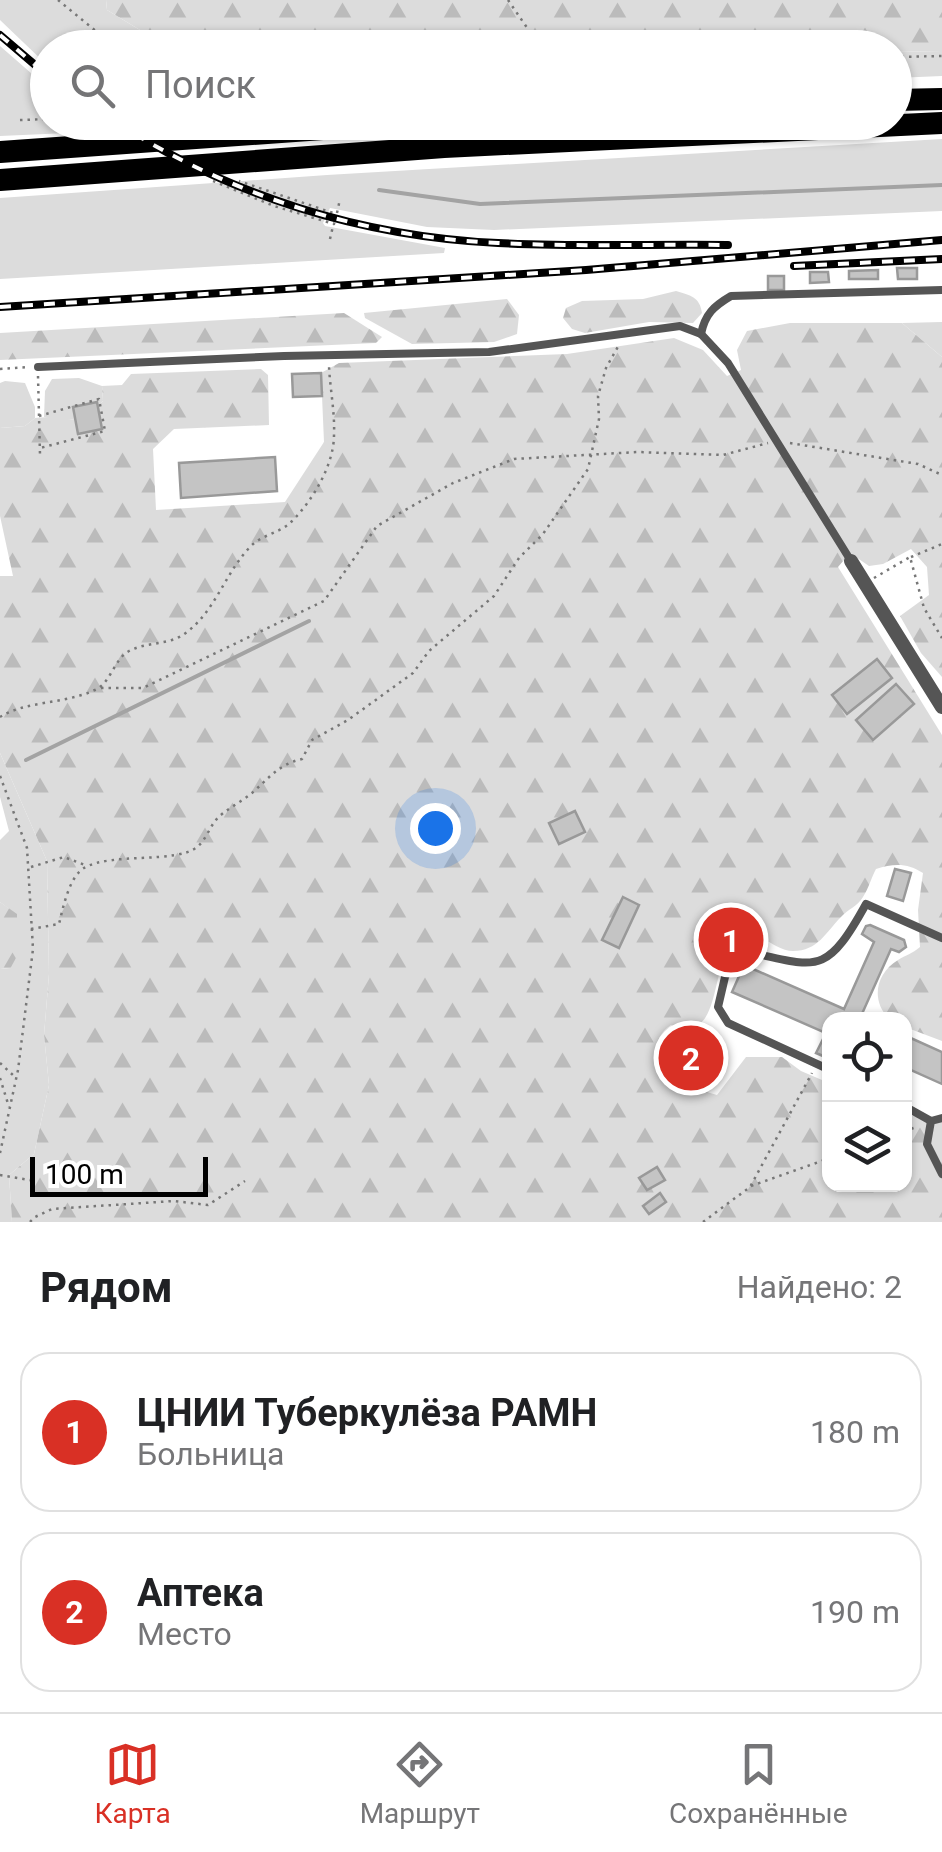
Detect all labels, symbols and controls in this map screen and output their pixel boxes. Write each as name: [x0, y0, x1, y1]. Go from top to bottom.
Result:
search box: [30, 30, 912, 140]
icon: search: [65, 58, 120, 113]
text: Поиск: [145, 63, 256, 107]
your location: [410, 803, 461, 854]
pin: 1: [698, 902, 764, 978]
map controls: [822, 1012, 912, 1192]
button: locate: [822, 1012, 912, 1102]
pin: 2: [658, 1020, 724, 1096]
button: layers: [822, 1102, 912, 1192]
scale bar: [30, 1152, 208, 1196]
text: 100 m: [45, 1158, 124, 1191]
text: Рядом: [40, 1263, 173, 1312]
text: Найдено: 2: [737, 1268, 902, 1306]
text: ЦНИИ Туберкулёза РАМН: [137, 1391, 597, 1435]
text: 1: [65, 1413, 84, 1451]
text: 180 m: [810, 1413, 900, 1451]
text: Больница: [137, 1435, 284, 1473]
text: Аптека: [137, 1571, 264, 1615]
text: 2: [65, 1593, 84, 1631]
text: 190 m: [810, 1593, 900, 1631]
text: Место: [137, 1615, 232, 1653]
tab: Карта: [94, 1737, 171, 1830]
tab: Маршрут: [360, 1737, 480, 1830]
tab: Сохранённые: [669, 1737, 848, 1830]

